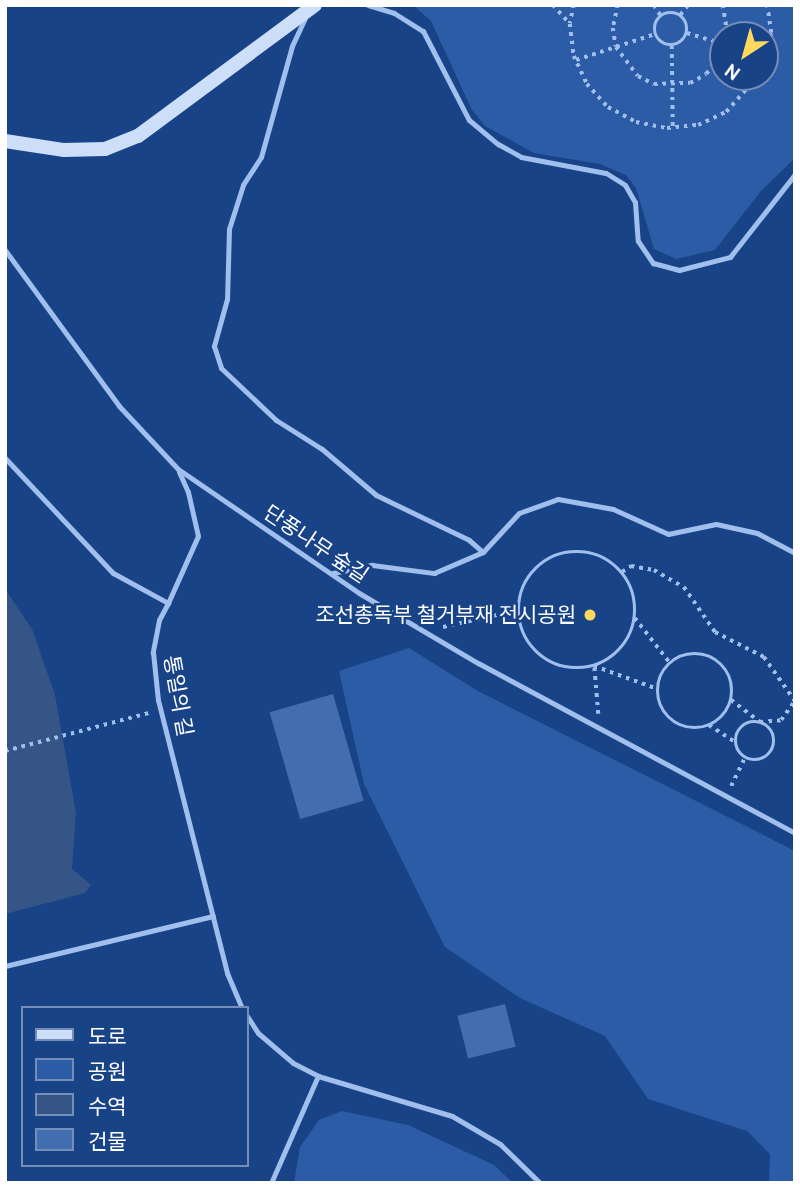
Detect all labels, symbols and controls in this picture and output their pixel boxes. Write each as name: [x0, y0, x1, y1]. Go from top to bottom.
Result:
north arrow: [709, 21, 779, 91]
text: N: [720, 59, 745, 85]
street label: 단풍나무 숲길: [259, 500, 373, 588]
place label: 조선총독부 철거부재 전시공원: [315, 602, 576, 628]
marker: 조선총독부 철거부재 전시공원: [582, 607, 598, 623]
street label: 통일의 길: [158, 653, 198, 739]
legend: [21, 1006, 248, 1167]
text: 도로: [88, 1024, 127, 1049]
text: 공원: [88, 1059, 127, 1084]
text: 수역: [88, 1094, 127, 1119]
text: 건물: [88, 1129, 127, 1154]

